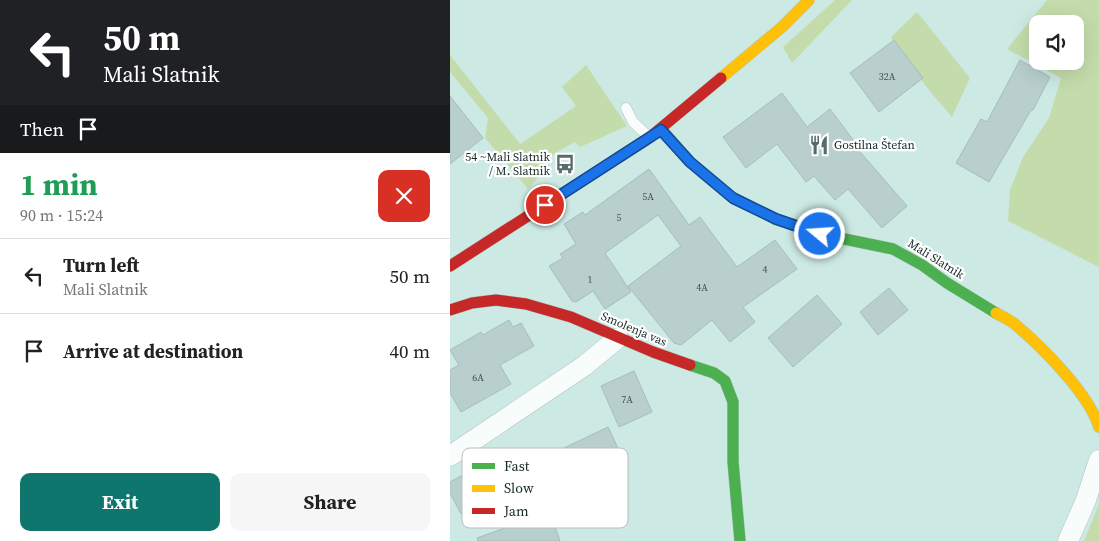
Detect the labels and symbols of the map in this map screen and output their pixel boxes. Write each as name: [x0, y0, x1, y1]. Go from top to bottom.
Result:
house number: 32A: [879, 70, 896, 83]
restaurant icon: Gostilna Štefan: [808, 134, 830, 156]
place label: Gostilna Štefan: [834, 137, 915, 153]
place label: 54 ~Mali Slatnik / M. Slatnik: [465, 149, 550, 179]
bus stop icon: 54 ~Mali Slatnik / M. Slatnik: [554, 153, 576, 175]
pin: [524, 184, 566, 226]
house number: 5A: [642, 190, 654, 203]
position arrow: [793, 207, 845, 259]
house number: 5: [617, 211, 622, 224]
street label: Mali Slatnik: [905, 235, 968, 283]
house number: 4: [763, 263, 768, 276]
house number: 1: [588, 273, 593, 286]
house number: 4A: [696, 281, 708, 294]
street label: Smolenja vas: [599, 308, 669, 350]
house number: 6A: [472, 371, 484, 384]
house number: 7A: [621, 393, 633, 406]
legend: [462, 448, 628, 528]
text: Fast: [504, 456, 530, 476]
text: Slow: [504, 478, 534, 498]
text: Jam: [503, 501, 529, 521]

